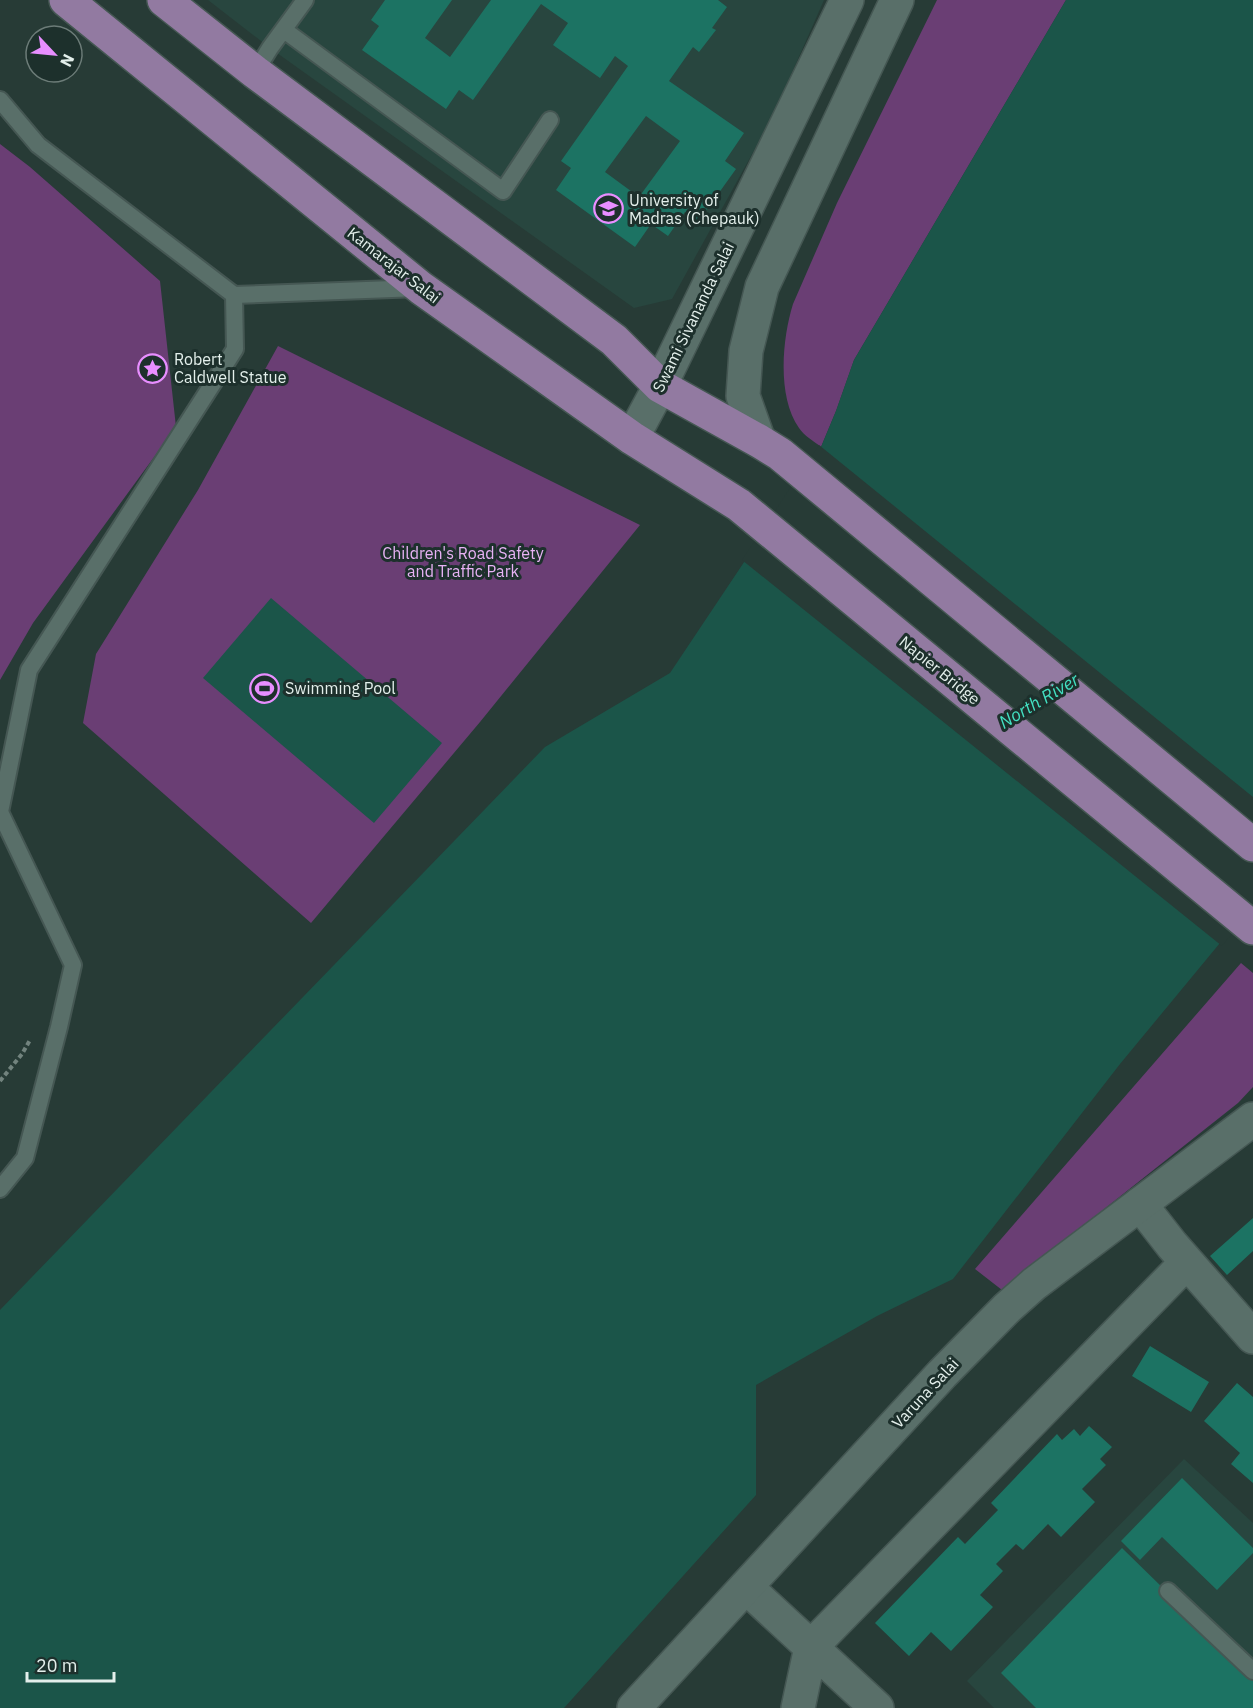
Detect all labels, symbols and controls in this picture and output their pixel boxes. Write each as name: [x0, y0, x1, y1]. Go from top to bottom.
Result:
north arrow: [24, 24, 84, 84]
text: N: [56, 51, 79, 70]
place label: University of Madras (Chepauk): [629, 190, 760, 228]
school or university icon: University of Madras (Chepauk): [592, 193, 624, 225]
street label: Kamarajar Salai: [344, 223, 444, 307]
street label: Swami Sivananda Salai: [648, 239, 738, 395]
place label: Robert Caldwell Statue: [174, 349, 287, 387]
place icon: Robert Caldwell Statue: [137, 352, 169, 384]
park label: Children's Road Safety and Traffic Park: [382, 543, 544, 581]
street label: Napier Bridge: [896, 631, 985, 709]
water label: North River: [995, 667, 1083, 733]
sports icon: Swimming Pool: [248, 672, 280, 704]
place label: Swimming Pool: [285, 678, 395, 698]
street label: Varuna Salai: [887, 1354, 963, 1432]
scale bar: [27, 1645, 114, 1683]
text: 20 m: [36, 1654, 78, 1677]

